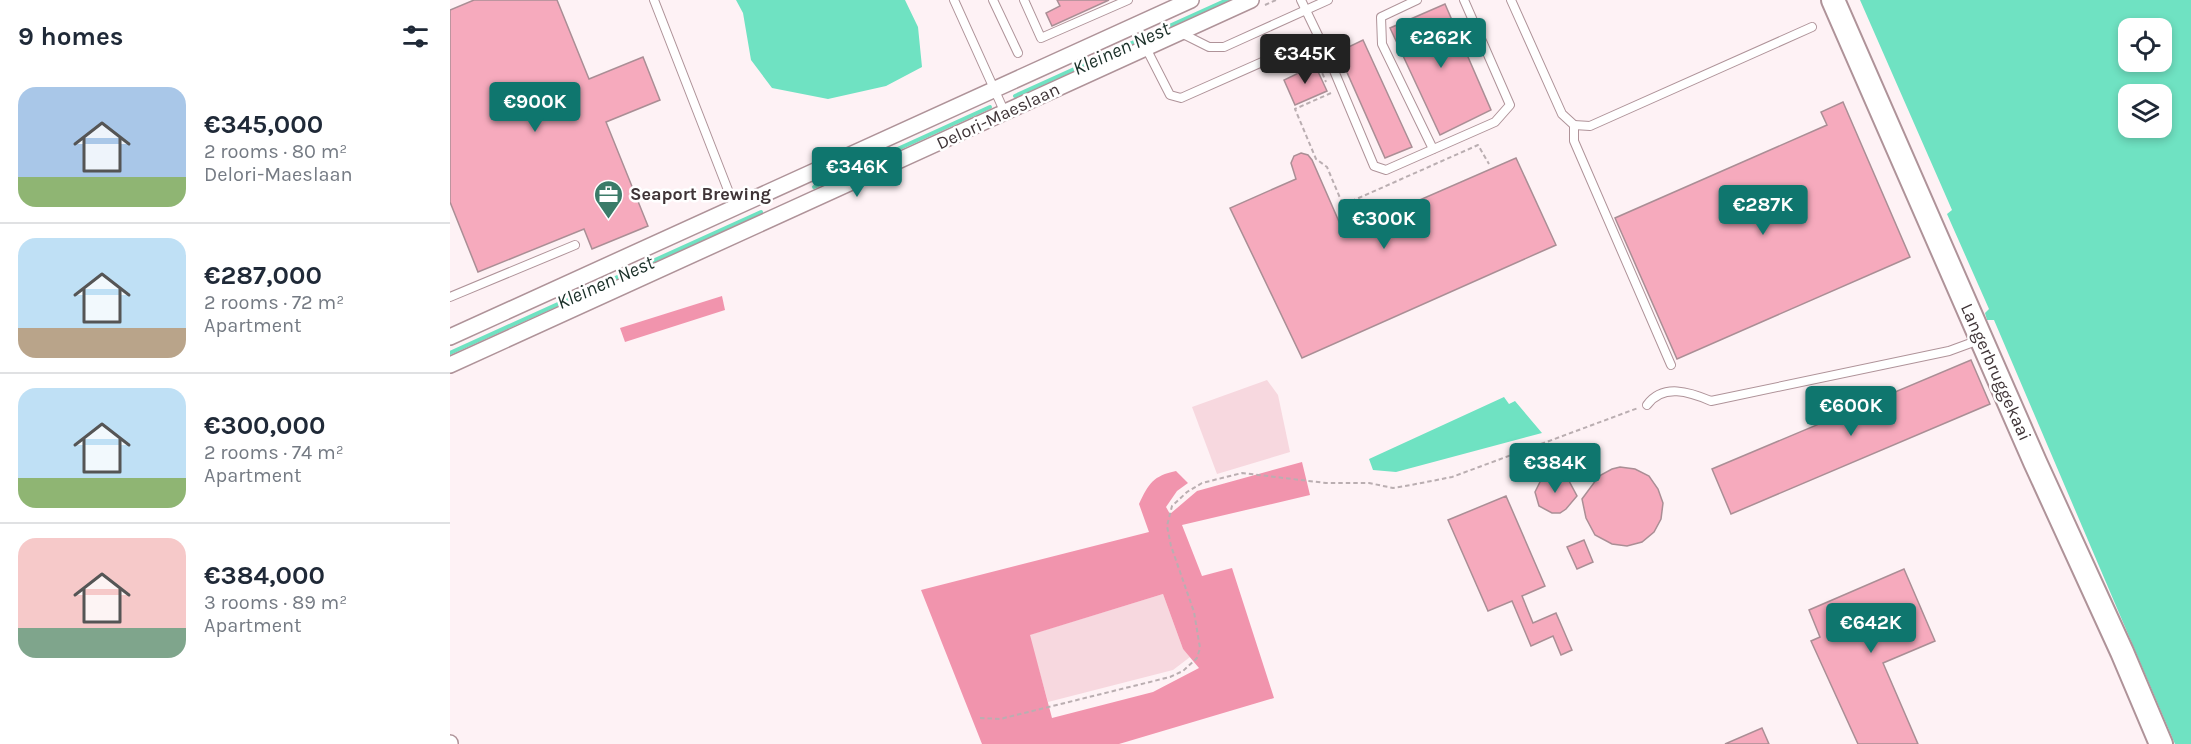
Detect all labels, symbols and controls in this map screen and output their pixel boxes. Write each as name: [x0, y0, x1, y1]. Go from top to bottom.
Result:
water label: Kleinen Nest: [1069, 17, 1173, 80]
pin: €262K: [1399, 18, 1483, 69]
map controls: [2118, 18, 2172, 138]
button: locate: [2118, 18, 2172, 72]
icon: filters: [399, 20, 432, 53]
text: 9 homes: [18, 21, 124, 52]
text: €262K: [1410, 26, 1472, 49]
pin: €345K: [1263, 34, 1347, 85]
text: €345K: [1274, 42, 1336, 65]
street label: Delori-Maeslaan: [933, 78, 1063, 154]
pin: €900K: [493, 82, 577, 133]
button: layers: [2118, 84, 2172, 138]
text: €900K: [503, 90, 567, 113]
text: €345,000: [204, 109, 323, 140]
icon: home: [66, 111, 138, 183]
text: 2 rooms · 80 m²: [204, 140, 347, 163]
pin: €346K: [815, 147, 899, 198]
text: €346K: [826, 155, 888, 178]
text: Delori-Maeslaan: [204, 163, 353, 186]
office icon: Seaport Brewing: [593, 178, 625, 220]
place label: Seaport Brewing: [630, 183, 771, 205]
pin: €287K: [1721, 185, 1805, 236]
text: €287K: [1733, 193, 1793, 216]
pin: €300K: [1342, 199, 1426, 250]
text: €300K: [1352, 207, 1416, 230]
water label: Kleinen Nest: [553, 251, 657, 314]
text: €287,000: [204, 260, 322, 291]
icon: home: [66, 262, 138, 334]
text: 2 rooms · 72 m²: [204, 291, 344, 314]
street label: Langerbruggekaai: [1956, 300, 2036, 444]
text: Apartment: [204, 314, 302, 337]
pin: €600K: [1809, 386, 1893, 437]
text: €600K: [1819, 394, 1883, 417]
text: €300,000: [204, 410, 325, 441]
icon: home: [66, 412, 138, 484]
text: 2 rooms · 74 m²: [204, 441, 344, 464]
pin: €384K: [1513, 443, 1597, 494]
text: €384K: [1523, 451, 1587, 474]
text: Apartment: [204, 464, 302, 487]
text: €384,000: [204, 560, 325, 591]
icon: home: [66, 562, 138, 634]
text: 3 rooms · 89 m²: [204, 591, 347, 614]
pin: €642K: [1829, 603, 1913, 654]
text: €642K: [1840, 611, 1902, 634]
text: Apartment: [204, 614, 302, 637]

